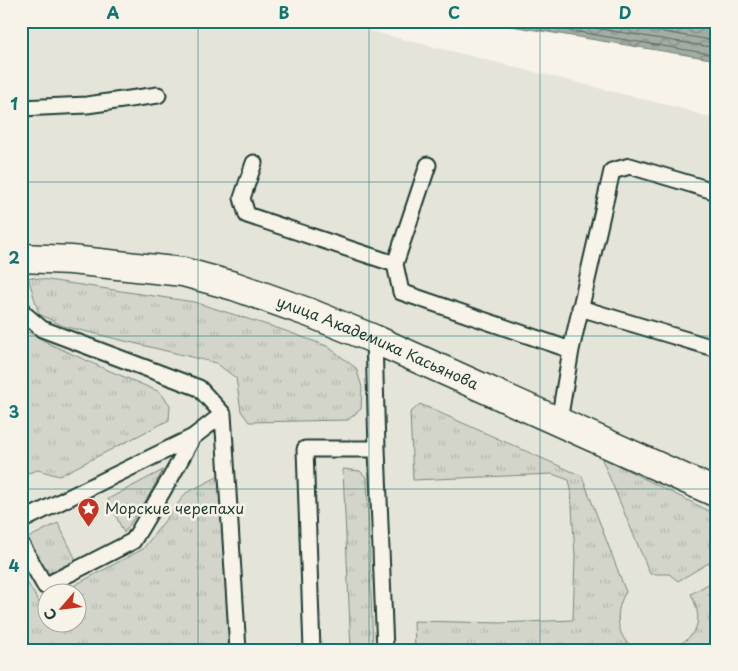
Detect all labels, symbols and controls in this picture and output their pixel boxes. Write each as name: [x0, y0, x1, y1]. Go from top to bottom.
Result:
text: A: [107, 0, 120, 24]
text: B: [279, 0, 290, 24]
text: C: [448, 0, 460, 24]
text: D: [619, 0, 631, 24]
text: 1: [10, 91, 18, 115]
text: 2: [8, 245, 20, 269]
street label: улица Академика Касьянова: [274, 289, 483, 395]
text: 3: [9, 399, 19, 423]
place label: Морские черепахи: [105, 496, 244, 519]
place icon: Морские черепахи: [77, 497, 101, 528]
text: 4: [9, 553, 20, 577]
north arrow: [38, 584, 88, 634]
text: С: [38, 605, 62, 624]

